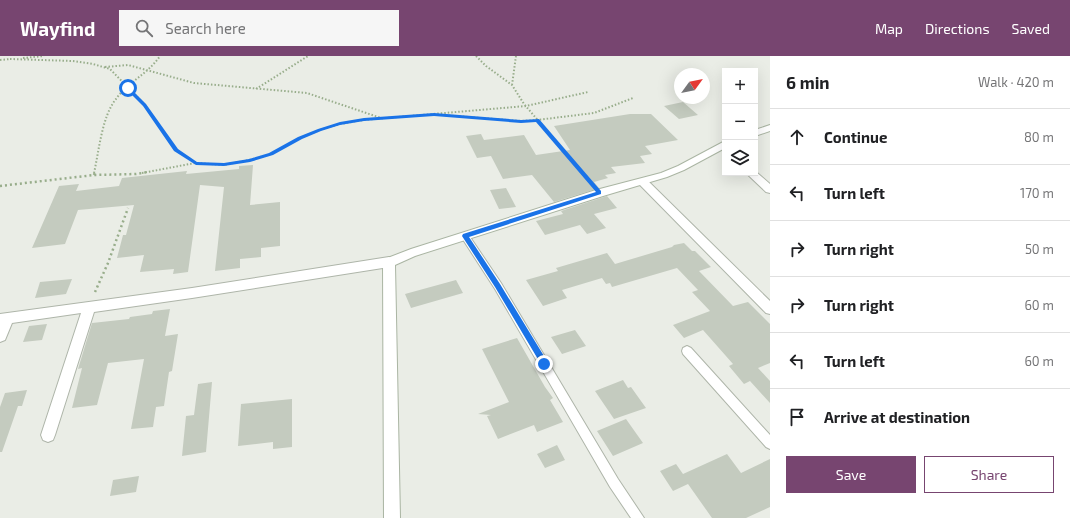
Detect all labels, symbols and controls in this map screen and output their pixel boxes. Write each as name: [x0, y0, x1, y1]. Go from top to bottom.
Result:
search box: [119, 10, 399, 46]
text: Wayfind: [20, 17, 95, 40]
icon: search: [133, 17, 155, 39]
text: Search here: [165, 19, 246, 37]
text: Map: [875, 20, 903, 37]
text: Directions: [925, 20, 990, 37]
text: Saved: [1012, 20, 1050, 37]
north arrow: [674, 68, 710, 104]
map controls: [722, 68, 758, 176]
button: +: [722, 68, 758, 104]
text: 6 min: [786, 72, 830, 92]
text: Walk · 420 m: [978, 74, 1054, 90]
route start: [119, 79, 137, 97]
button: −: [722, 104, 758, 140]
icon: ahead: [786, 126, 808, 148]
text: Continue: [824, 128, 887, 146]
text: 80 m: [1024, 129, 1054, 145]
button: layers: [722, 140, 758, 176]
icon: left: [786, 182, 808, 204]
text: Turn left: [824, 184, 885, 202]
text: 170 m: [1020, 185, 1054, 201]
icon: right: [786, 238, 808, 260]
text: Turn right: [824, 240, 894, 258]
text: 50 m: [1025, 241, 1054, 257]
icon: right: [786, 294, 808, 316]
text: Turn right: [824, 296, 894, 314]
text: 60 m: [1024, 297, 1054, 313]
icon: left: [786, 350, 808, 372]
text: Turn left: [824, 352, 885, 370]
text: 60 m: [1024, 353, 1054, 369]
route end: [535, 355, 553, 373]
icon: arrive: [786, 406, 808, 428]
text: Arrive at destination: [824, 408, 970, 426]
button: Save: [786, 456, 916, 493]
button: Share: [924, 456, 1054, 493]

